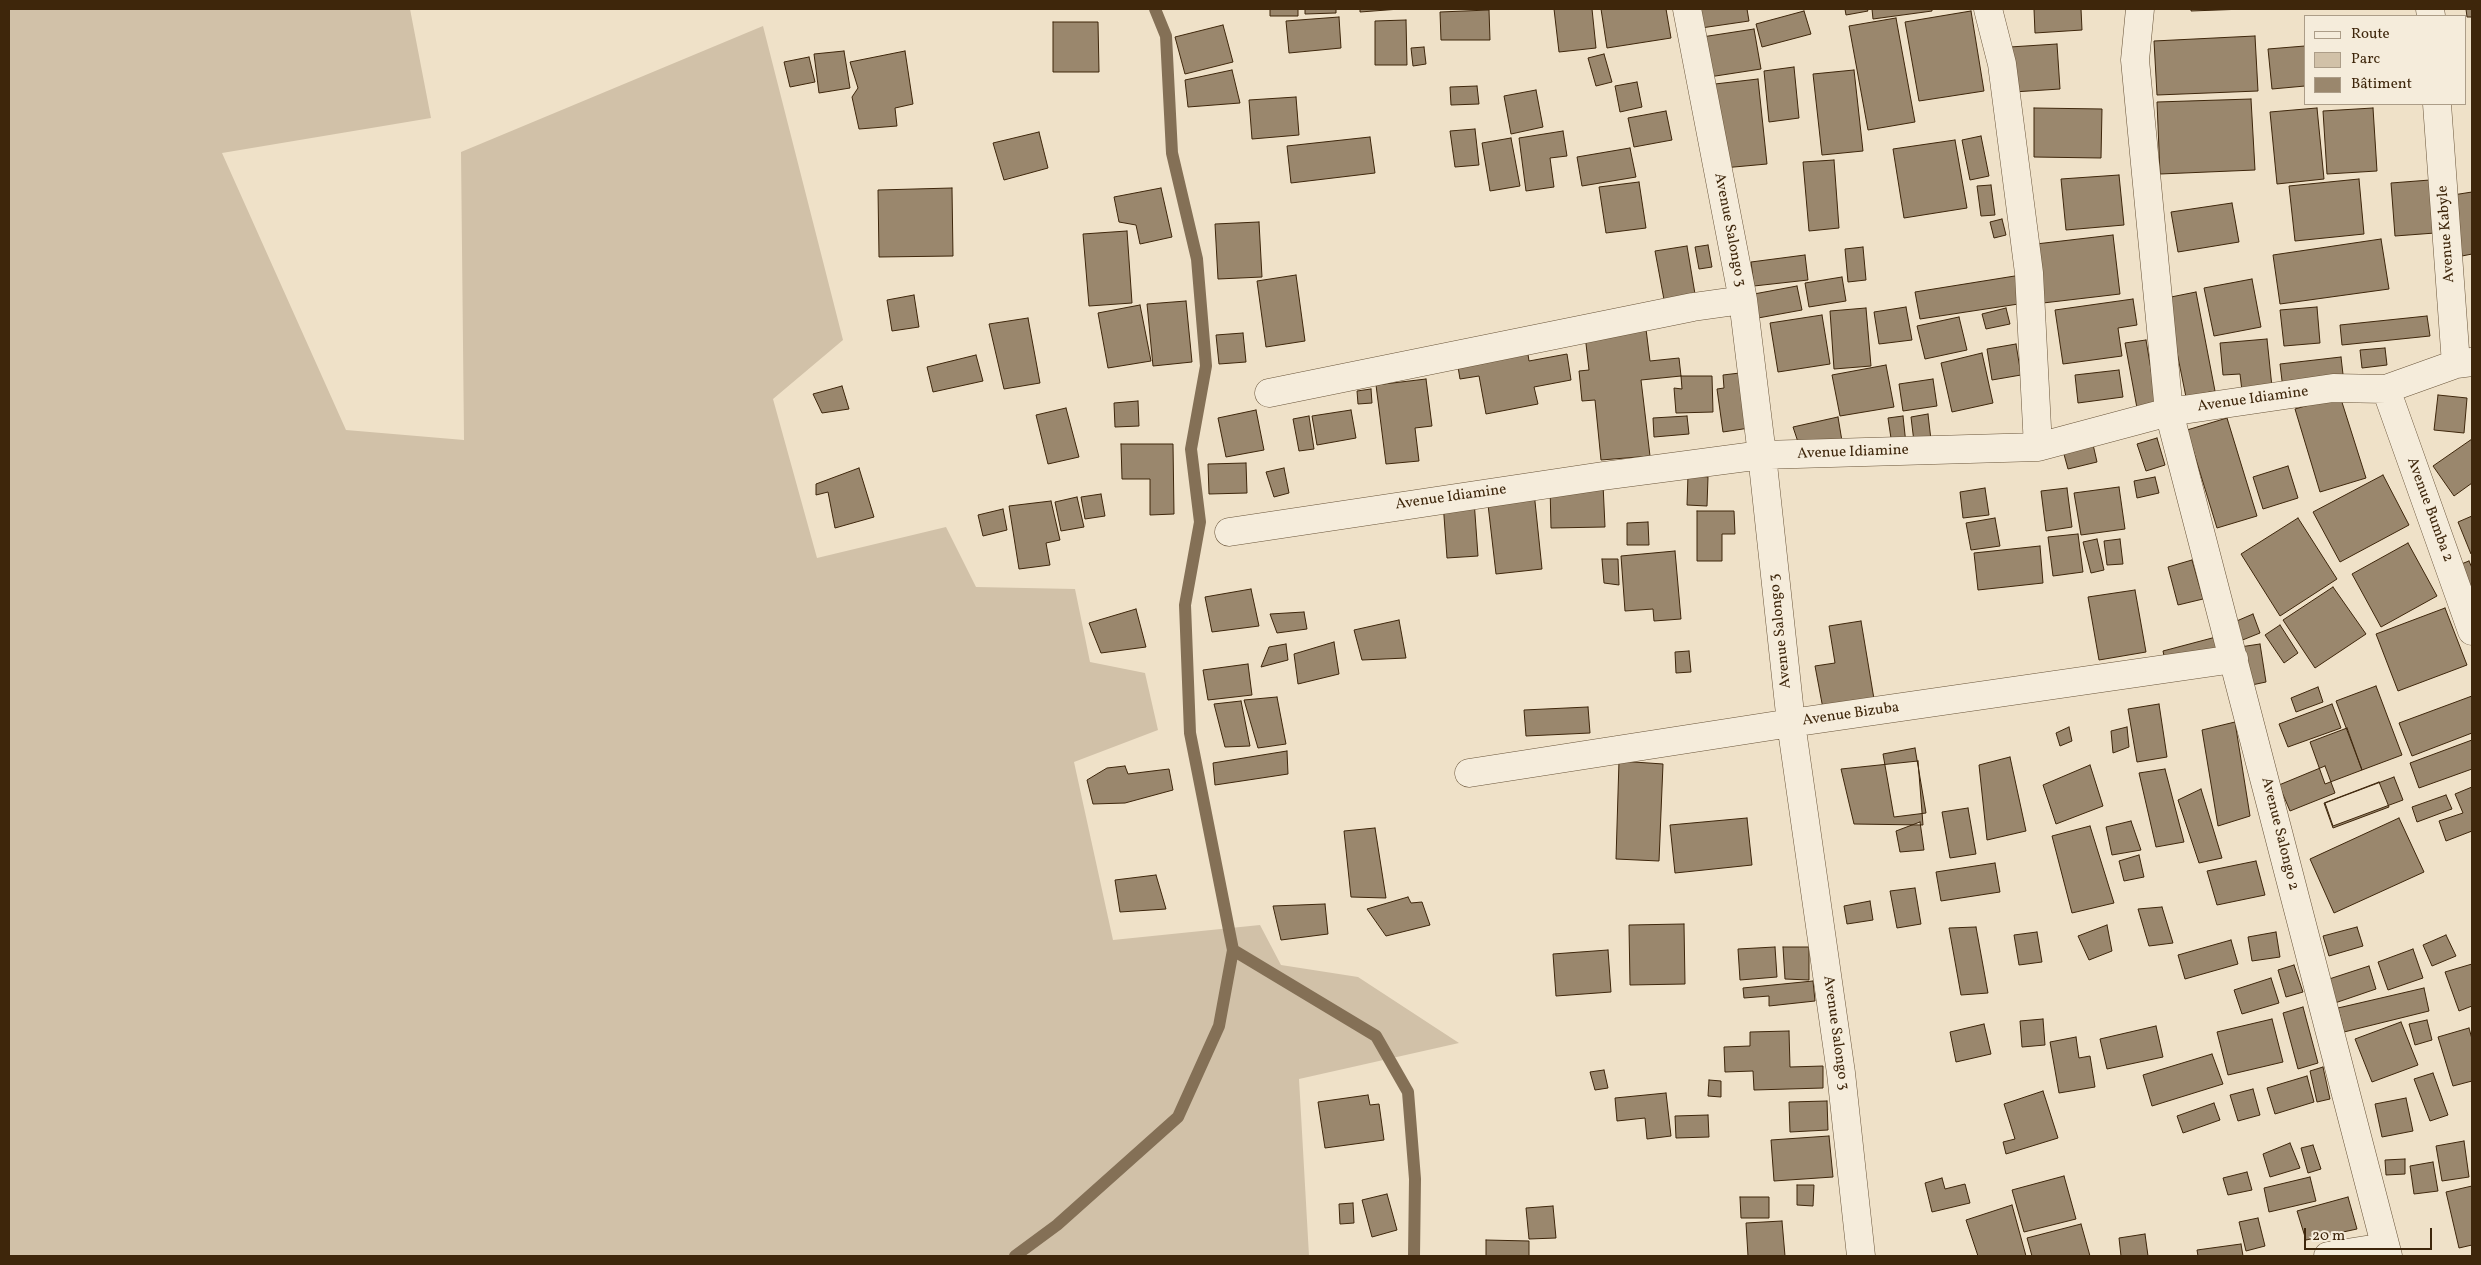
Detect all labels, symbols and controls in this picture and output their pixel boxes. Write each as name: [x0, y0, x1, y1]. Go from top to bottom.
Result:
legend: [2304, 15, 2466, 105]
text: Route: [2351, 24, 2390, 45]
text: Parc: [2351, 49, 2380, 70]
text: Bâtiment: [2351, 74, 2412, 95]
street label: Avenue Salongo 3: [1709, 172, 1749, 288]
street label: Avenue Kabyle: [2435, 185, 2459, 283]
street label: Avenue Idiamine: [2196, 383, 2310, 417]
street label: Avenue Idiamine: [1797, 442, 1909, 464]
street label: Avenue Bumba 2: [2402, 455, 2456, 565]
street label: Avenue Idiamine: [1394, 481, 1508, 515]
street label: Avenue Salongo 3: [1766, 573, 1796, 689]
street label: Avenue Bizuba: [1801, 699, 1901, 731]
street label: Avenue Salongo 2: [2256, 776, 2302, 892]
street label: Avenue Salongo 3: [1818, 975, 1852, 1091]
scale bar: [2306, 1218, 2434, 1250]
text: 20 m: [2312, 1226, 2345, 1247]

